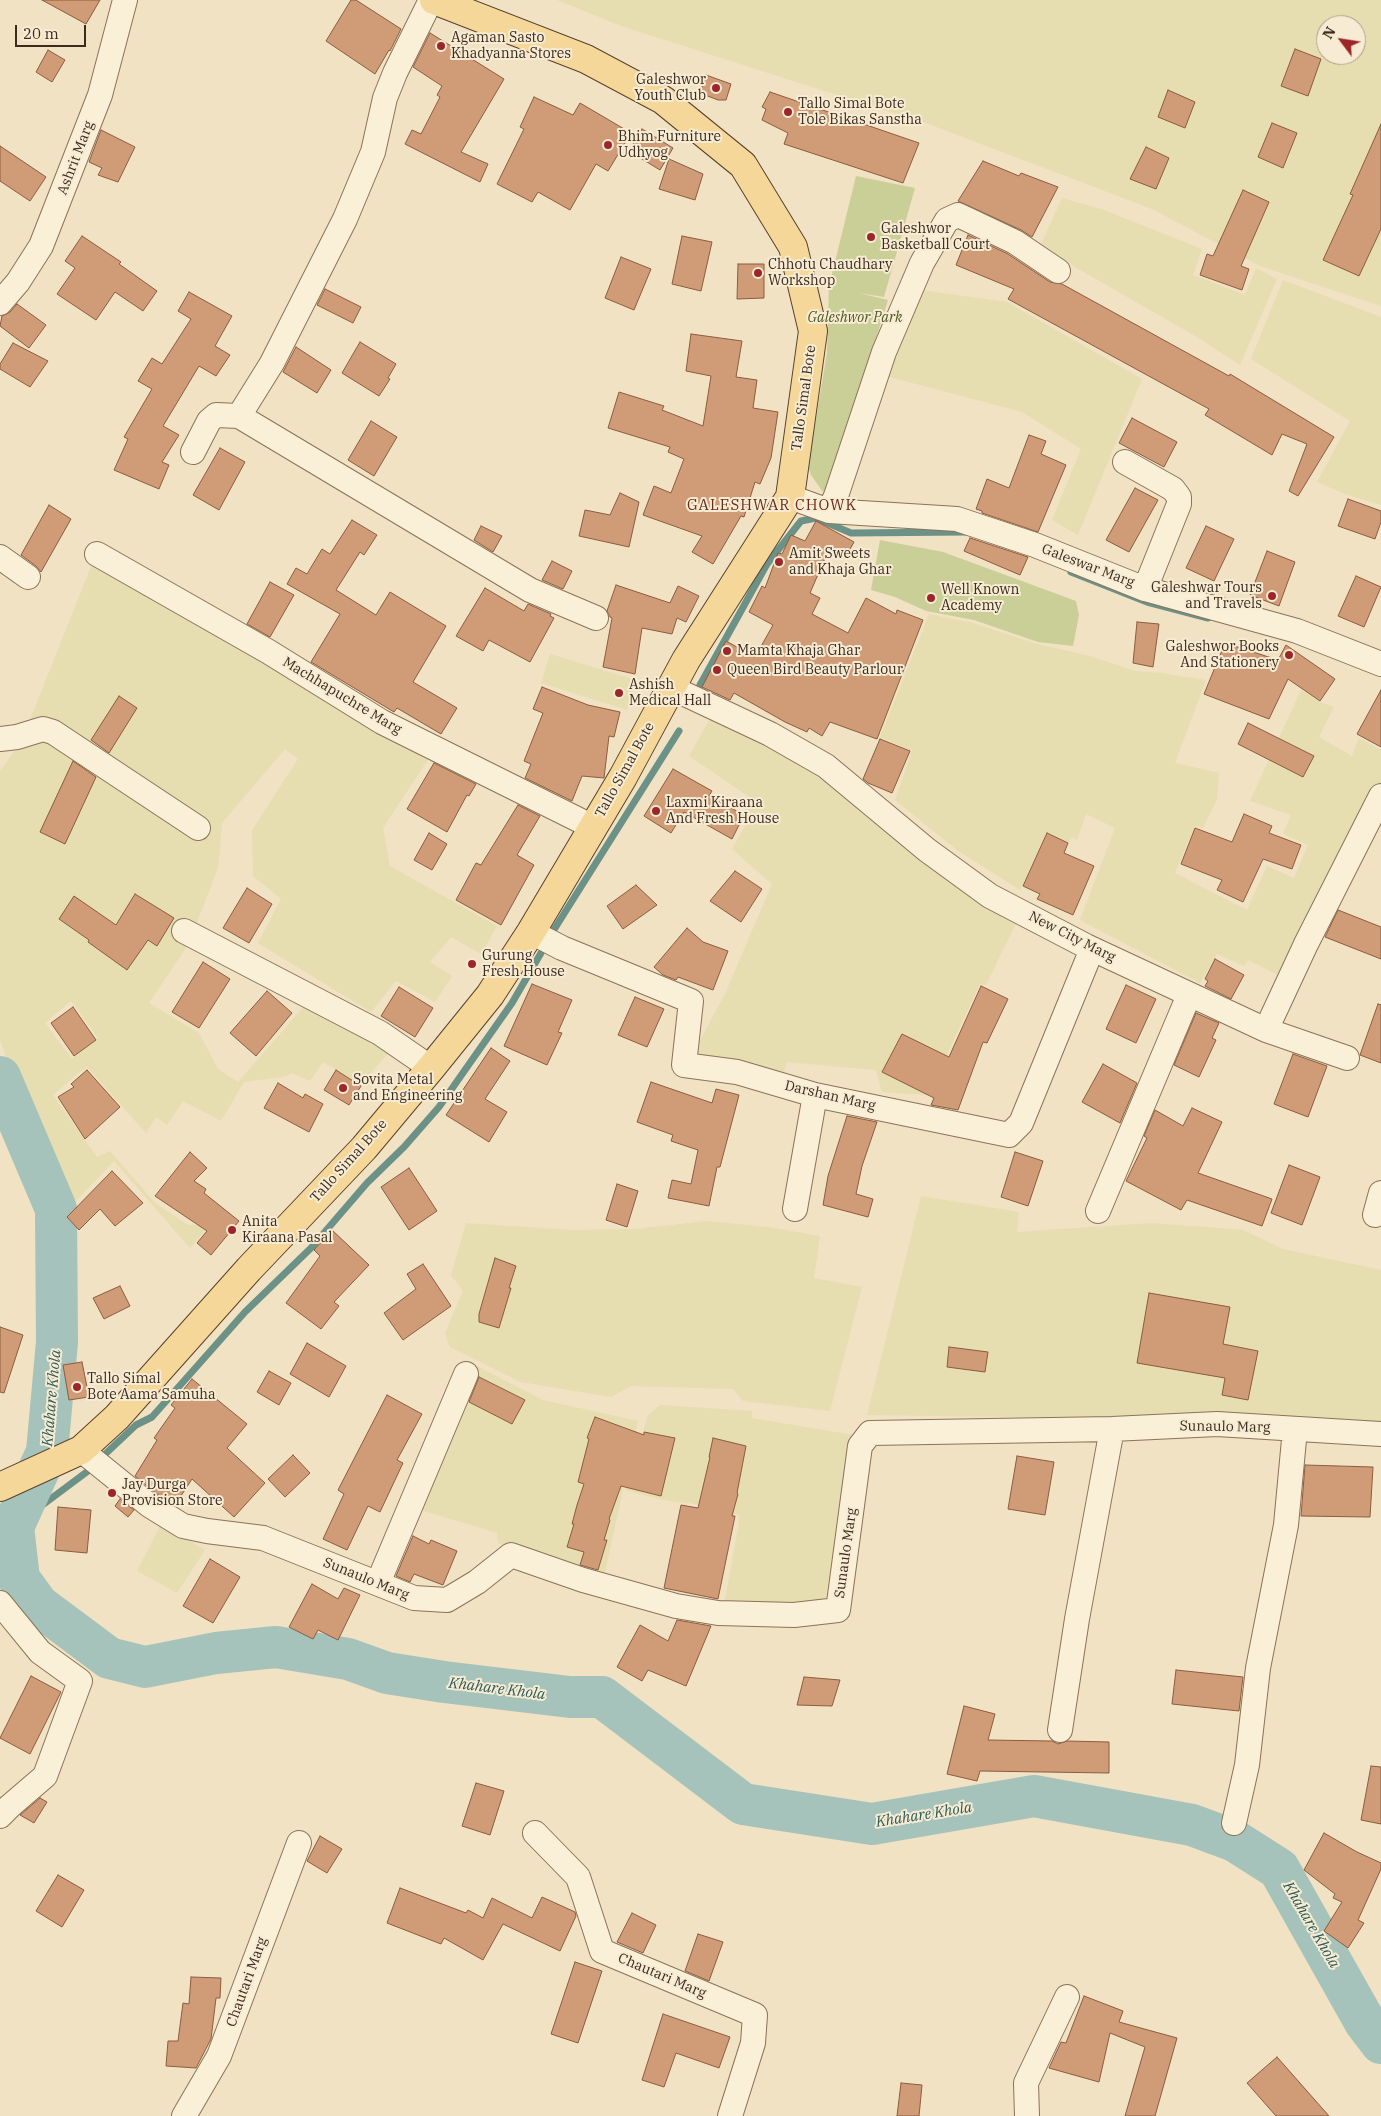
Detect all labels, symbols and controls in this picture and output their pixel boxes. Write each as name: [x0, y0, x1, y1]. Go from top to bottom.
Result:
scale bar: [18, 15, 89, 47]
north arrow: [1316, 15, 1366, 65]
text: N: [1318, 23, 1340, 42]
text: 20 m: [23, 24, 59, 43]
place label: Agaman Sasto Khadyanna Stores: [451, 30, 571, 62]
marker: Agaman Sasto Khadyanna Stores: [435, 40, 447, 52]
place label: Galeshwor Youth Club: [634, 72, 706, 104]
marker: Galeshwor Youth Club: [710, 82, 722, 94]
place label: Tallo Simal Bote Tole Bikas Sanstha: [798, 96, 922, 128]
marker: Tallo Simal Bote Tole Bikas Sanstha: [782, 106, 794, 118]
street label: Ashrit Marg: [54, 119, 98, 197]
place label: Bhim Furniture Udhyog: [618, 129, 721, 162]
marker: Bhim Furniture Udhyog: [602, 139, 614, 151]
place label: Galeshwor Basketball Court: [881, 221, 990, 253]
marker: Galeshwor Basketball Court: [865, 231, 877, 243]
place label: Chhotu Chaudhary Workshop: [768, 257, 892, 290]
marker: Chhotu Chaudhary Workshop: [752, 267, 764, 279]
park label: Galeshwor Park: [808, 310, 902, 326]
street label: Tallo Simal Bote: [788, 344, 820, 452]
district label: GALESHWAR CHOWK: [685, 497, 859, 515]
street label: Galeswar Marg: [1039, 541, 1137, 591]
place label: Amit Sweets and Khaja Ghar: [789, 546, 891, 578]
marker: Amit Sweets and Khaja Ghar: [773, 556, 785, 568]
place label: Galeshwar Tours and Travels: [1151, 580, 1262, 612]
place label: Well Known Academy: [941, 582, 1019, 614]
marker: Galeshwar Tours and Travels: [1266, 590, 1278, 602]
marker: Well Known Academy: [925, 592, 937, 604]
place label: Galeshwor Books And Stationery: [1166, 639, 1279, 672]
place label: Mamta Khaja Ghar: [737, 643, 860, 659]
marker: Mamta Khaja Ghar: [721, 645, 733, 657]
marker: Galeshwor Books And Stationery: [1283, 649, 1295, 661]
street label: Machhapuchre Marg: [279, 654, 405, 738]
place label: Queen Bird Beauty Parlour: [727, 662, 903, 678]
marker: Queen Bird Beauty Parlour: [711, 664, 723, 676]
place label: Ashish Medical Hall: [629, 677, 711, 710]
marker: Ashish Medical Hall: [613, 687, 625, 699]
street label: Tallo Simal Bote: [592, 719, 658, 821]
place label: Laxmi Kiraana And Fresh House: [666, 795, 779, 828]
marker: Laxmi Kiraana And Fresh House: [650, 805, 662, 817]
street label: New City Marg: [1026, 908, 1118, 966]
place label: Gurung Fresh House: [482, 948, 565, 980]
marker: Gurung Fresh House: [466, 958, 478, 970]
place label: Sovita Metal and Engineering: [353, 1072, 462, 1104]
street label: Darshan Marg: [783, 1077, 877, 1115]
marker: Sovita Metal and Engineering: [337, 1082, 349, 1094]
street label: Tallo Simal Bote: [307, 1116, 391, 1206]
place label: Anita Kiraana Pasal: [242, 1214, 332, 1246]
marker: Anita Kiraana Pasal: [226, 1224, 238, 1236]
water label: Khahare Khola: [39, 1349, 65, 1447]
place label: Tallo Simal Bote Aama Samuha: [87, 1371, 216, 1404]
marker: Tallo Simal Bote Aama Samuha: [71, 1381, 83, 1393]
street label: Sunaulo Marg: [1179, 1418, 1271, 1436]
place label: Jay Durga Provision Store: [122, 1477, 223, 1510]
marker: Jay Durga Provision Store: [106, 1487, 118, 1499]
street label: Sunaulo Marg: [831, 1507, 861, 1599]
street label: Sunaulo Marg: [321, 1554, 411, 1604]
water label: Khahare Khola: [448, 1674, 546, 1704]
water label: Khahare Khola: [875, 1799, 973, 1831]
water label: Khahare Khola: [1279, 1878, 1343, 1972]
street label: Chautari Marg: [223, 1935, 271, 2029]
street label: Chautari Marg: [615, 1950, 709, 2002]

